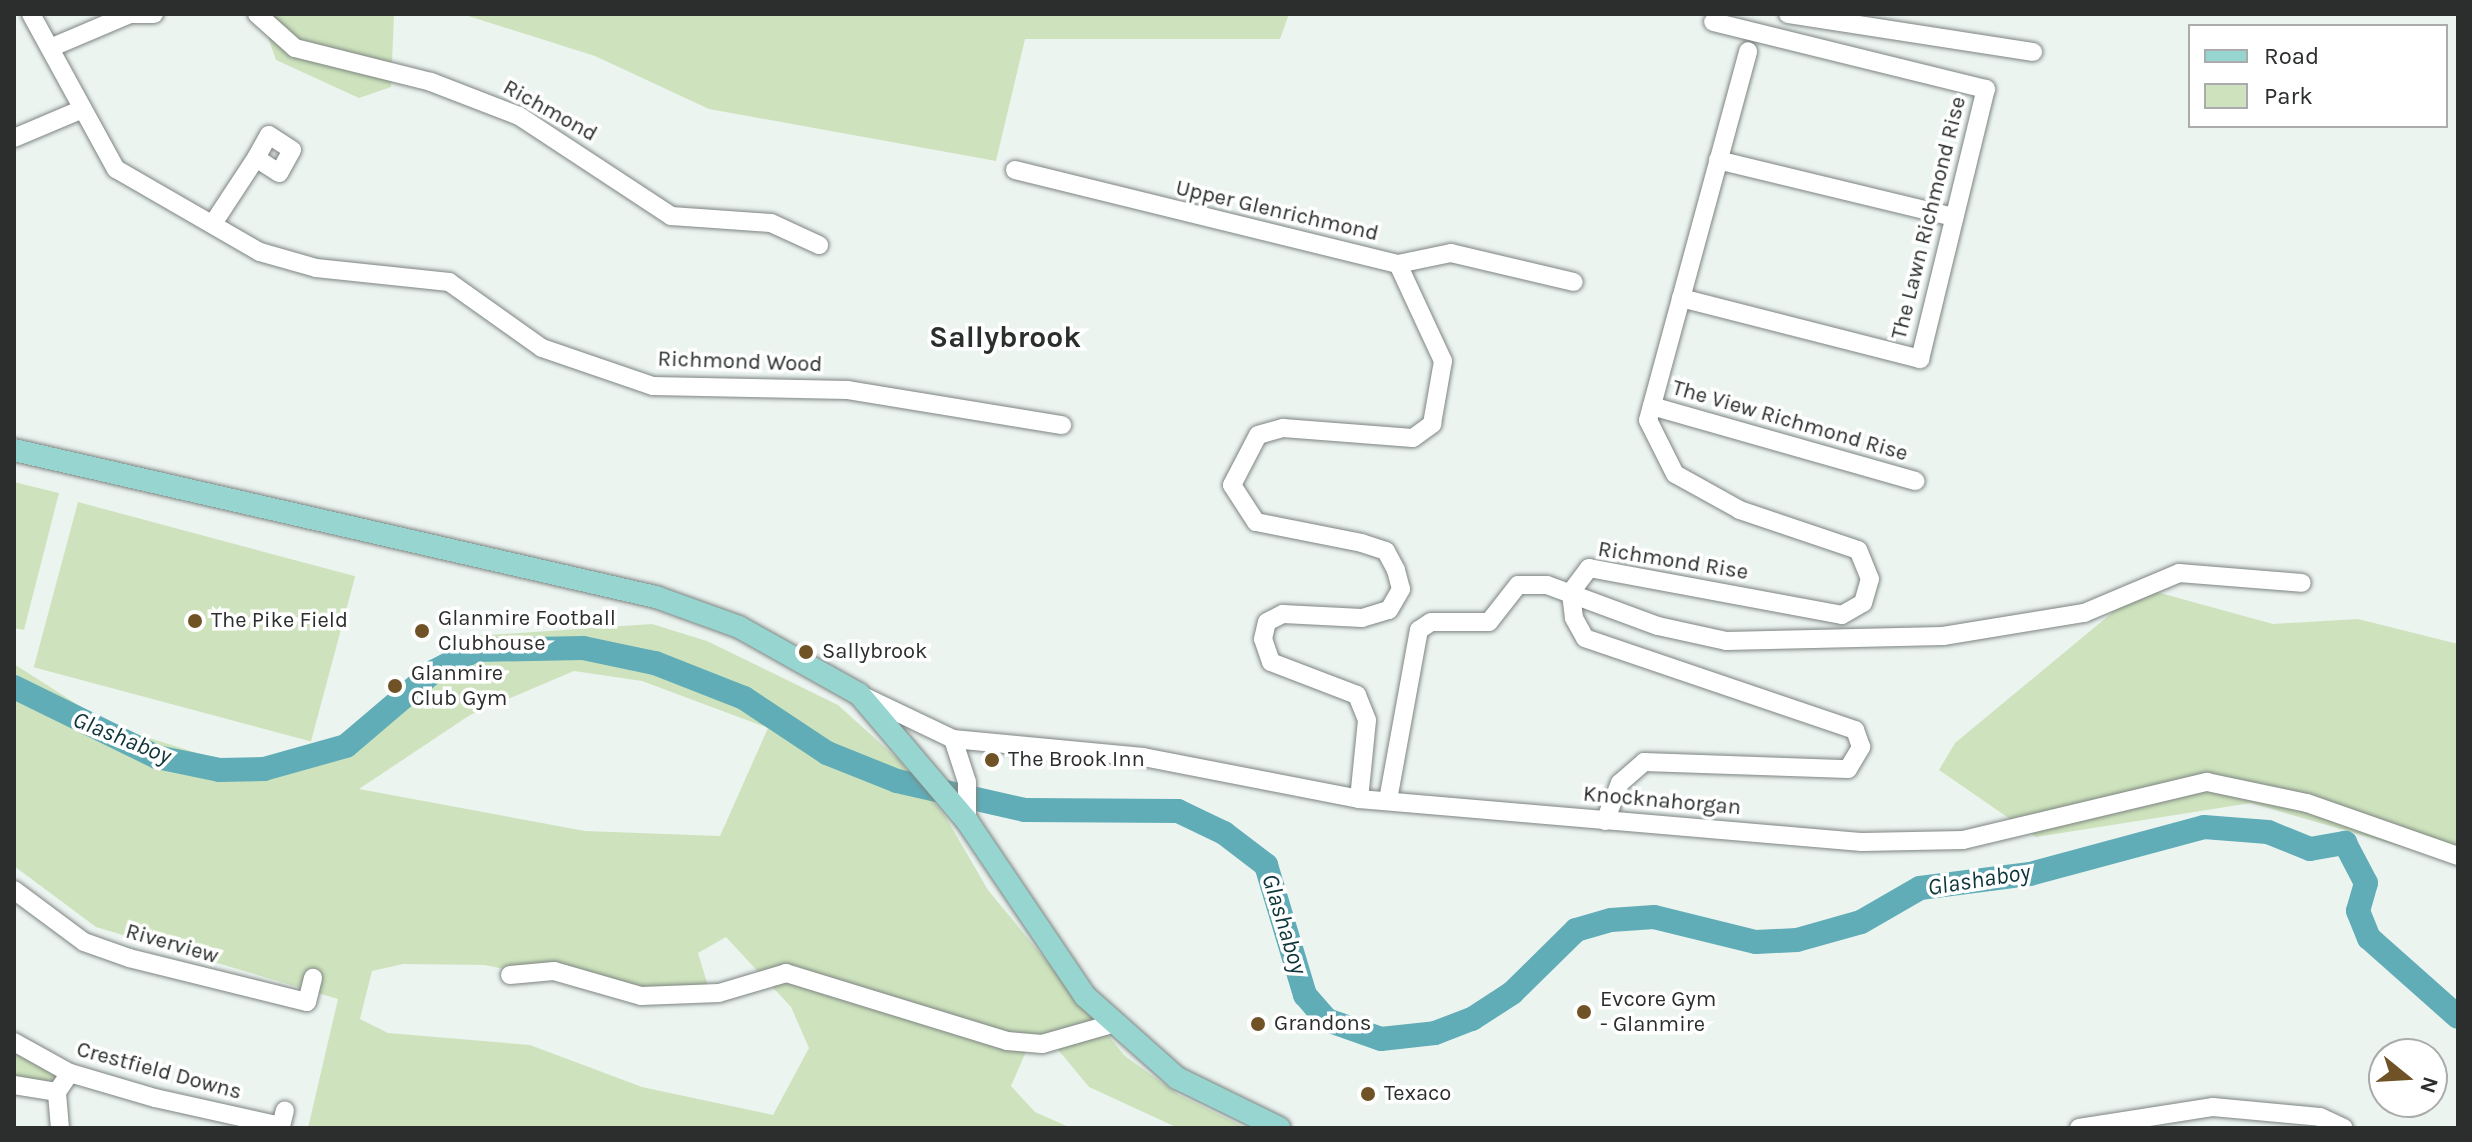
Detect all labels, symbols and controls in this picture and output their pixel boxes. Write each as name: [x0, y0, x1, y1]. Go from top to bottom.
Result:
legend: [2188, 24, 2448, 128]
text: Road: [2264, 42, 2319, 70]
street label: Richmond: [498, 74, 602, 148]
text: Park: [2264, 82, 2313, 110]
street label: The Lawn Richmond Rise: [1886, 94, 1972, 342]
street label: Upper Glenrichmond: [1173, 175, 1381, 247]
district label: Sallybrook: [929, 319, 1081, 355]
street label: Richmond Wood: [657, 346, 823, 378]
street label: The View Richmond Rise: [1669, 375, 1911, 467]
street label: Richmond Rise: [1596, 536, 1750, 586]
place label: Glanmire Football Clubhouse: [438, 605, 616, 656]
place label: The Pike Field: [211, 608, 348, 634]
marker: The Pike Field: [186, 612, 204, 630]
marker: Glanmire Football Clubhouse: [413, 622, 431, 640]
place label: Sallybrook: [822, 639, 927, 665]
marker: Sallybrook: [797, 643, 815, 661]
place label: Glanmire Club Gym: [411, 660, 507, 712]
marker: Glanmire Club Gym: [386, 677, 404, 695]
water label: Glashaboy: [69, 705, 175, 771]
place label: The Brook Inn: [1008, 747, 1145, 773]
marker: The Brook Inn: [983, 751, 1001, 769]
street label: Knocknahorgan: [1582, 781, 1742, 821]
water label: Glashaboy: [1926, 858, 2032, 902]
water label: Glashaboy: [1255, 870, 1313, 978]
street label: Riverview: [123, 918, 221, 970]
place label: Evcore Gym - Glanmire: [1600, 986, 1716, 1038]
marker: Evcore Gym - Glanmire: [1575, 1003, 1593, 1021]
place label: Grandons: [1274, 1011, 1371, 1037]
marker: Grandons: [1249, 1015, 1267, 1033]
street label: Crestfield Downs: [74, 1036, 244, 1106]
north arrow: [2368, 1038, 2448, 1118]
text: N: [2414, 1073, 2444, 1096]
place label: Texaco: [1384, 1081, 1451, 1107]
marker: Texaco: [1359, 1085, 1377, 1103]

